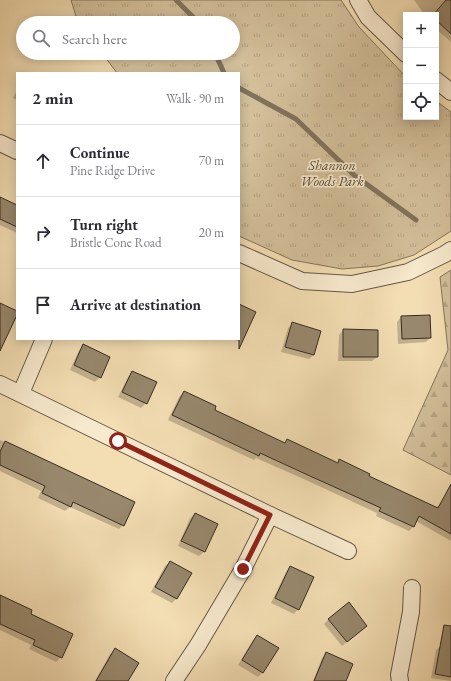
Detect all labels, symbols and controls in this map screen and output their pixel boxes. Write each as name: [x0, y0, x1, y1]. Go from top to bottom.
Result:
map controls: [403, 12, 439, 120]
button: +: [403, 12, 439, 48]
search box: [16, 16, 240, 60]
icon: search: [30, 27, 52, 49]
text: Search here: [62, 29, 127, 48]
button: −: [403, 48, 439, 84]
button: locate: [403, 84, 439, 120]
text: 2 min: [32, 87, 73, 109]
text: Walk · 90 m: [166, 90, 224, 107]
text: Continue: [70, 143, 130, 162]
icon: ahead: [32, 150, 54, 172]
text: 70 m: [199, 152, 224, 169]
park label: Shannon Woods Park: [300, 156, 364, 190]
text: Pine Ridge Drive: [70, 162, 155, 179]
text: Turn right: [70, 215, 138, 234]
icon: right: [32, 222, 54, 244]
text: 20 m: [199, 224, 224, 241]
text: Bristle Cone Road: [70, 234, 162, 251]
icon: arrive: [32, 294, 54, 316]
text: Arrive at destination: [70, 295, 201, 314]
route start: [109, 432, 127, 450]
route end: [234, 560, 252, 578]

